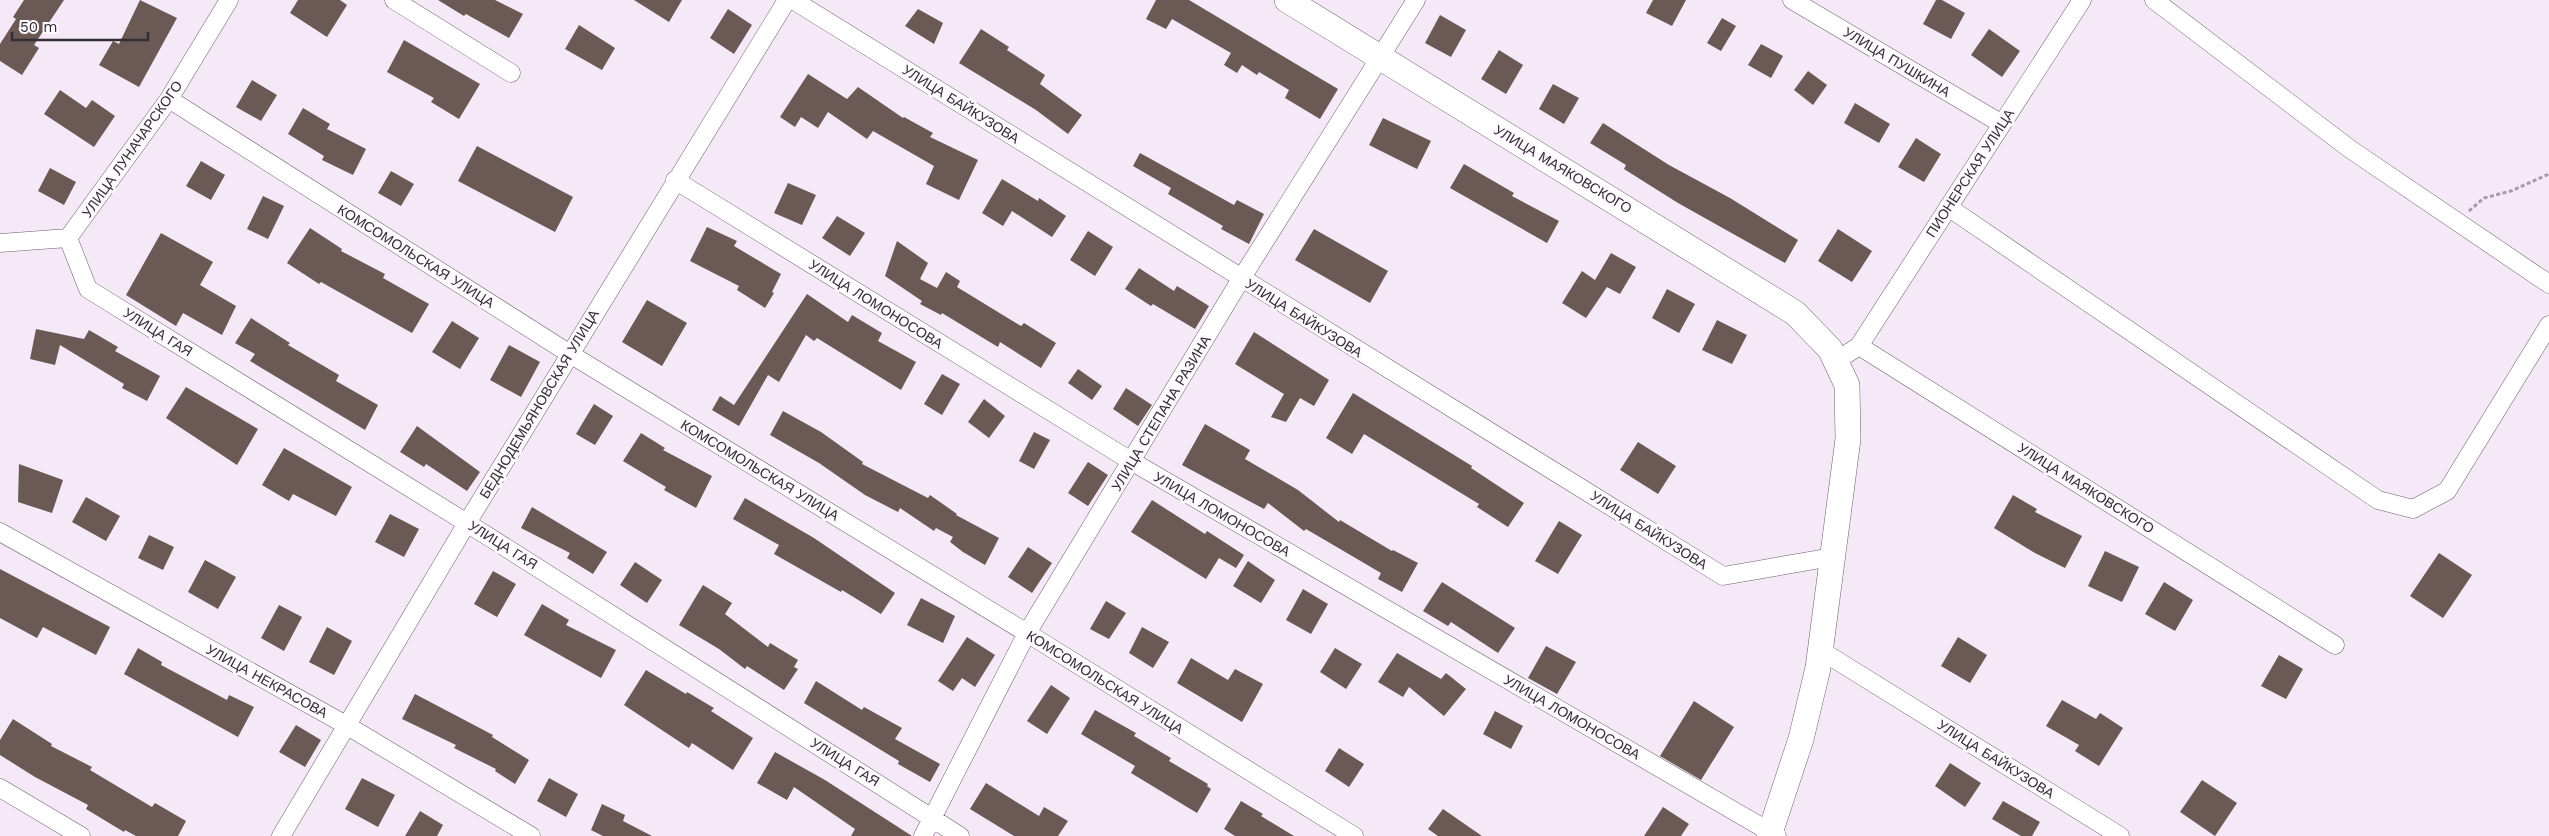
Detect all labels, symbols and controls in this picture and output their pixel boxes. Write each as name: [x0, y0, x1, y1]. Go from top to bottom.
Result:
scale bar: [12, 10, 149, 42]
text: 50 m: [20, 18, 57, 36]
street label: УЛИЦА ПУШКИНА: [1841, 24, 1954, 101]
street label: УЛИЦА БАЙКУЗОВА: [900, 61, 1023, 147]
street label: УЛИЦА ЛУНАЧАРСКОГО: [79, 78, 185, 220]
street label: ПИОНЕРСКАЯ УЛИЦА: [1923, 105, 2018, 240]
street label: УЛИЦА МАЯКОВСКОГО: [1491, 122, 1635, 217]
street label: КОМСОМОЛЬСКАЯ УЛИЦА: [335, 201, 498, 311]
street label: УЛИЦА ЛОМОНОСОВА: [806, 256, 946, 352]
street label: УЛИЦА БАЙКУЗОВА: [1243, 275, 1366, 361]
street label: УЛИЦА ГАЯ: [121, 304, 195, 360]
street label: БЕДНОДЕМЬЯНОВСКАЯ УЛИЦА: [476, 306, 602, 501]
street label: УЛИЦА СТЕПАНА РАЗИНА: [1108, 332, 1214, 494]
street label: КОМСОМОЛЬСКАЯ УЛИЦА: [678, 416, 842, 524]
street label: УЛИЦА МАЯКОВСКОГО: [2015, 439, 2157, 537]
street label: УЛИЦА ЛОМОНОСОВА: [1151, 468, 1294, 560]
street label: УЛИЦА БАЙКУЗОВА: [1588, 487, 1711, 573]
street label: УЛИЦА ГАЯ: [466, 517, 540, 573]
street label: КОМСОМОЛЬСКАЯ УЛИЦА: [1024, 627, 1187, 737]
street label: УЛИЦА НЕКРАСОВА: [204, 641, 331, 721]
street label: УЛИЦА ЛОМОНОСОВА: [1501, 671, 1644, 763]
street label: УЛИЦА БАЙКУЗОВА: [1935, 716, 2058, 802]
street label: УЛИЦА ГАЯ: [808, 734, 882, 790]

